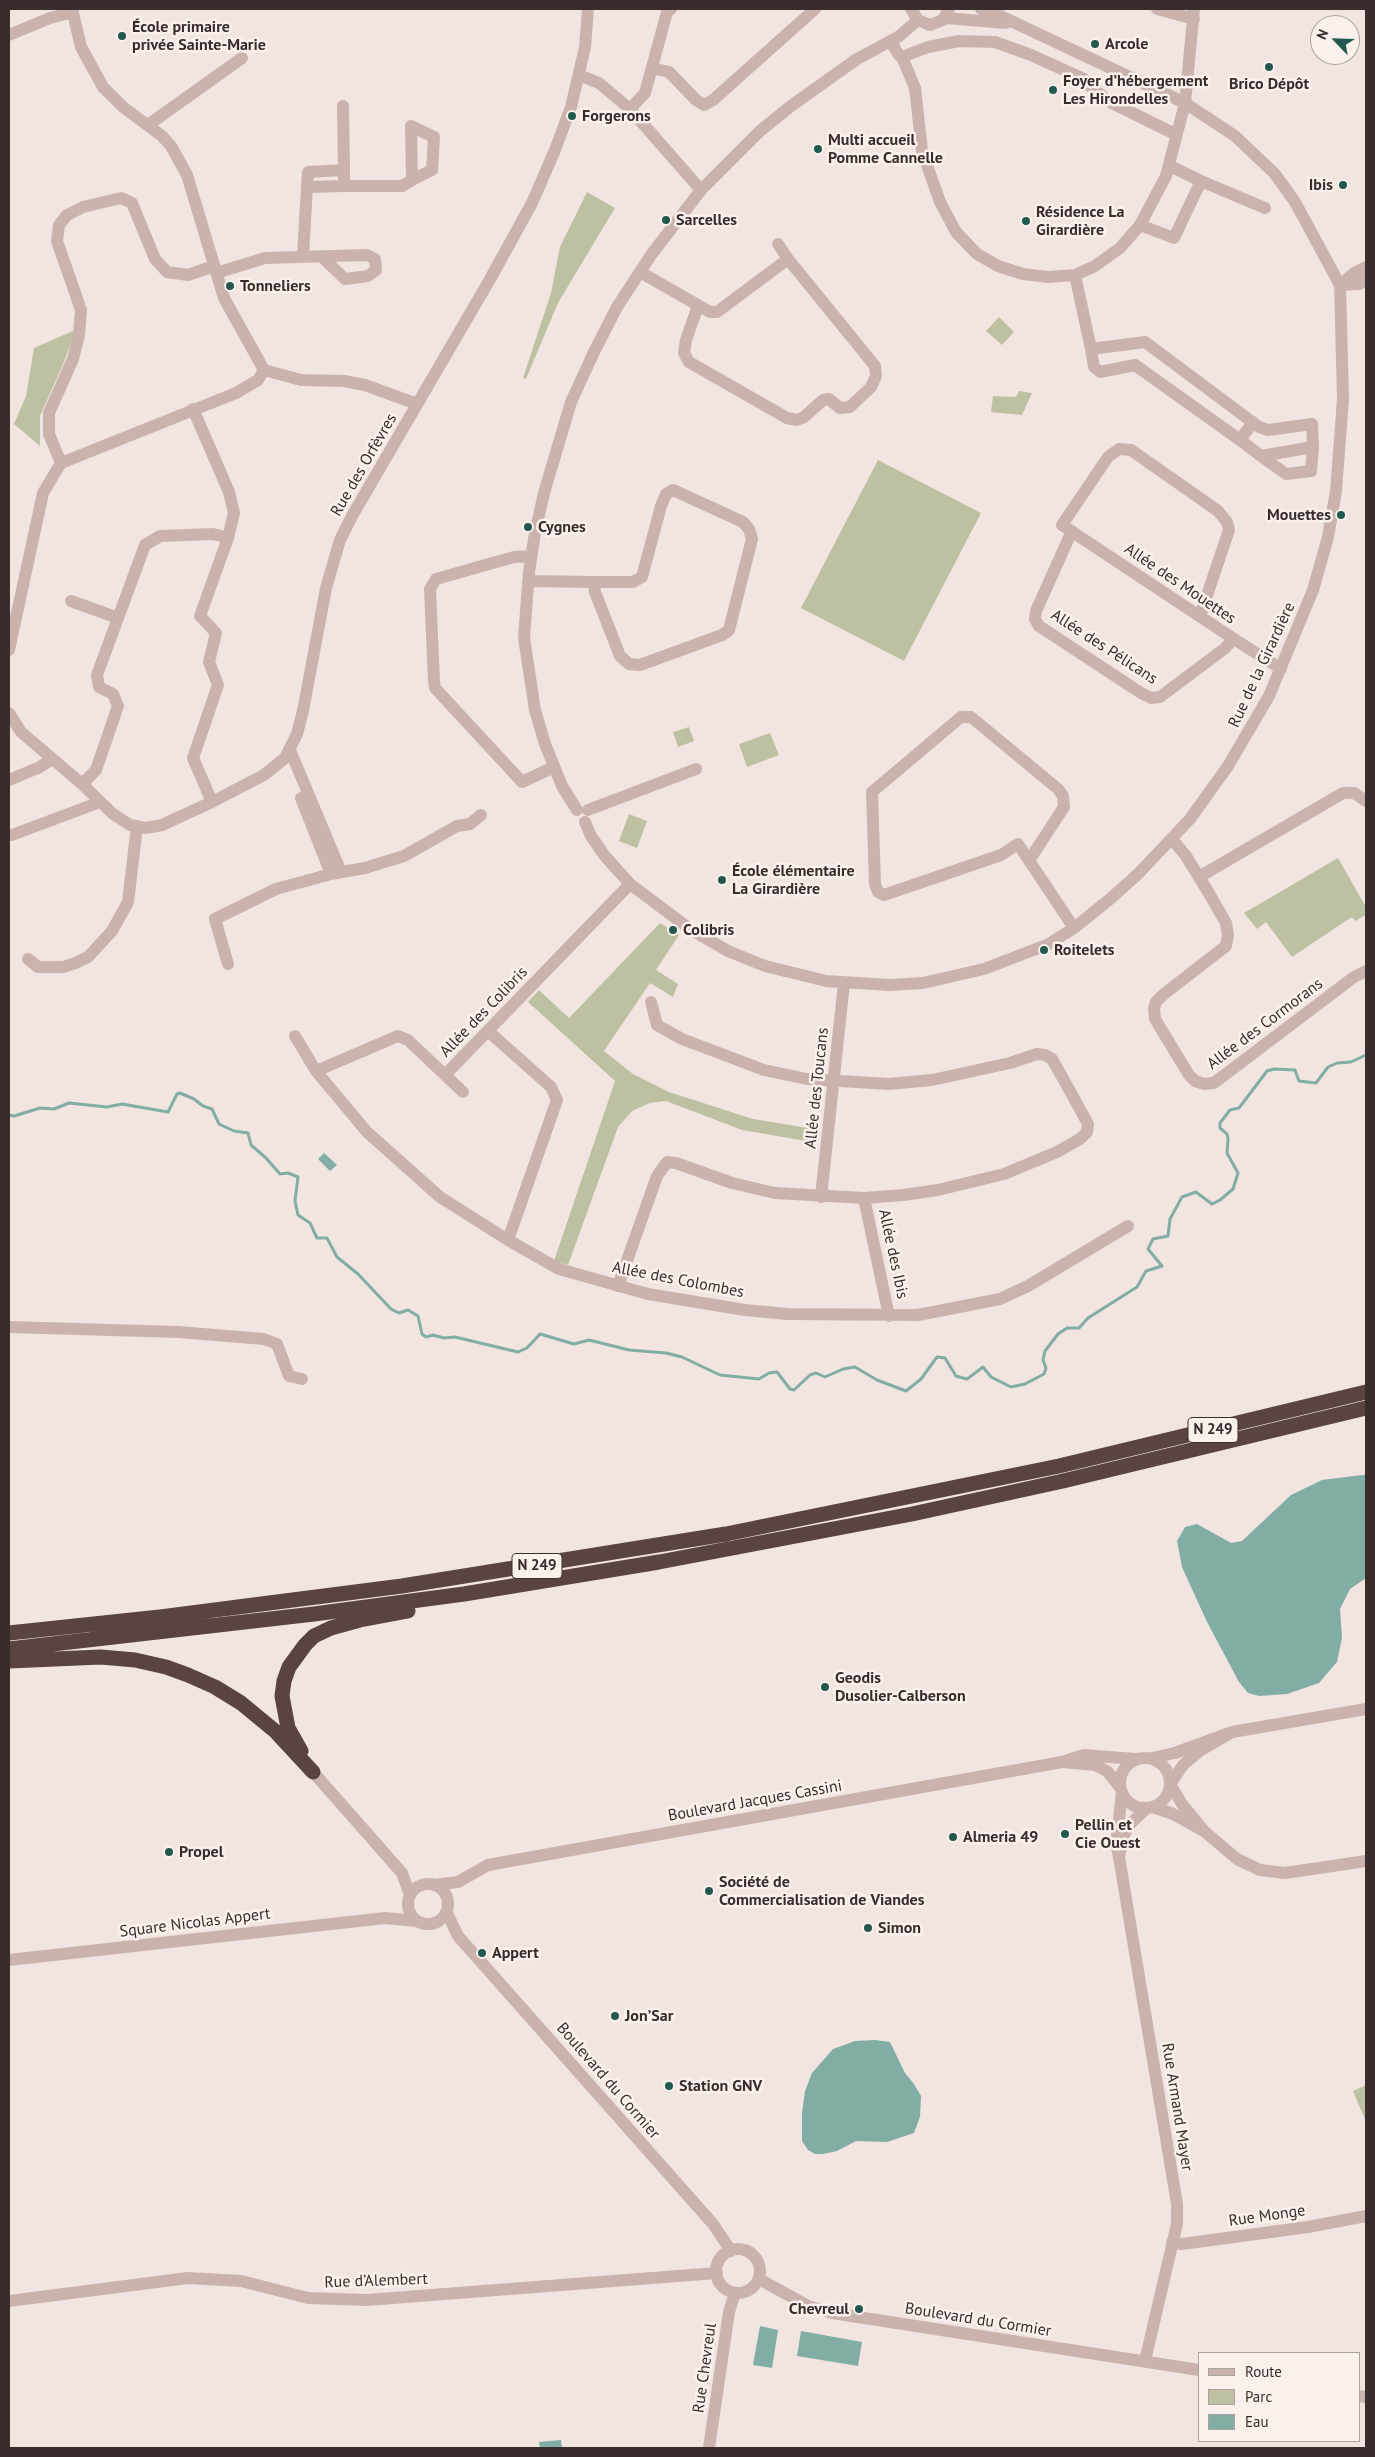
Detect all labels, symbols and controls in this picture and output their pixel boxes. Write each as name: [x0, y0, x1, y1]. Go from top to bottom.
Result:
north arrow: [1310, 15, 1360, 65]
place label: École primaire privée Sainte-Marie: [132, 17, 266, 55]
text: N: [1312, 26, 1332, 42]
marker: École primaire privée Sainte-Marie: [116, 30, 128, 42]
place label: Arcole: [1105, 34, 1148, 54]
marker: Arcole: [1089, 38, 1101, 50]
marker: Brico Dépôt: [1263, 61, 1275, 73]
place label: Foyer d’hébergement Les Hirondelles: [1063, 71, 1208, 109]
place label: Brico Dépôt: [1229, 74, 1309, 94]
marker: Foyer d’hébergement Les Hirondelles: [1047, 84, 1059, 96]
place label: Forgerons: [582, 106, 651, 126]
marker: Forgerons: [566, 110, 578, 122]
place label: Multi accueil Pomme Cannelle: [828, 130, 943, 168]
marker: Multi accueil Pomme Cannelle: [812, 143, 824, 155]
place label: Ibis: [1309, 175, 1333, 195]
marker: Ibis: [1337, 179, 1349, 191]
place label: Résidence La Girardière: [1036, 202, 1125, 240]
place label: Sarcelles: [676, 210, 737, 230]
marker: Sarcelles: [660, 214, 672, 226]
marker: Résidence La Girardière: [1020, 215, 1032, 227]
place label: Tonneliers: [240, 276, 311, 296]
marker: Tonneliers: [224, 280, 236, 292]
street label: Rue des Orfèvres: [327, 410, 401, 520]
place label: Mouettes: [1267, 505, 1331, 525]
marker: Mouettes: [1335, 509, 1347, 521]
place label: Cygnes: [538, 517, 586, 537]
marker: Cygnes: [522, 521, 534, 533]
street label: Allée des Mouettes: [1121, 540, 1239, 628]
street label: Rue de la Girardière: [1225, 599, 1299, 731]
street label: Allée des Pélicans: [1047, 605, 1161, 689]
place label: École élémentaire La Girardière: [732, 861, 855, 899]
marker: École élémentaire La Girardière: [716, 874, 728, 886]
place label: Colibris: [683, 920, 734, 940]
marker: Colibris: [667, 924, 679, 936]
place label: Roitelets: [1054, 940, 1115, 960]
marker: Roitelets: [1038, 944, 1050, 956]
street label: Allée des Colibris: [436, 963, 532, 1061]
street label: Allée des Cormorans: [1203, 974, 1327, 1074]
street label: Allée des Toucans: [801, 1027, 833, 1149]
street label: Allée des Ibis: [874, 1207, 912, 1301]
street label: Allée des Colombes: [611, 1258, 745, 1302]
road number: N 249: [1188, 1418, 1238, 1442]
road number: N 249: [512, 1554, 562, 1578]
place label: Geodis Dusolier-Calberson: [835, 1668, 966, 1706]
marker: Geodis Dusolier-Calberson: [819, 1681, 831, 1693]
street label: Boulevard Jacques Cassini: [666, 1776, 844, 1826]
place label: Pellin et Cie Ouest: [1075, 1815, 1140, 1853]
place label: Almeria 49: [963, 1827, 1038, 1847]
marker: Pellin et Cie Ouest: [1059, 1828, 1071, 1840]
marker: Almeria 49: [947, 1831, 959, 1843]
place label: Propel: [179, 1842, 223, 1862]
marker: Propel: [163, 1846, 175, 1858]
place label: Société de Commercialisation de Viandes: [719, 1872, 924, 1910]
marker: Société de Commercialisation de Viandes: [703, 1885, 715, 1897]
street label: Square Nicolas Appert: [119, 1904, 271, 1942]
place label: Simon: [878, 1918, 921, 1938]
marker: Simon: [862, 1922, 874, 1934]
place label: Appert: [492, 1943, 539, 1963]
marker: Appert: [476, 1947, 488, 1959]
place label: Jon’Sar: [625, 2006, 673, 2026]
marker: Jon’Sar: [609, 2010, 621, 2022]
street label: Boulevard du Cormier: [552, 2019, 664, 2143]
street label: Rue Armand Mayer: [1157, 2042, 1197, 2172]
place label: Station GNV: [679, 2076, 762, 2096]
marker: Station GNV: [663, 2080, 675, 2092]
street label: Rue Monge: [1227, 2201, 1307, 2231]
street label: Rue d’Alembert: [324, 2270, 428, 2292]
place label: Chevreul: [789, 2299, 849, 2319]
street label: Boulevard du Cormier: [903, 2299, 1053, 2341]
marker: Chevreul: [853, 2303, 865, 2315]
street label: Rue Chevreul: [689, 2322, 721, 2414]
legend: [1198, 2352, 1360, 2442]
text: Route: [1245, 2362, 1282, 2381]
text: Parc: [1245, 2387, 1272, 2406]
text: Eau: [1245, 2412, 1269, 2431]

